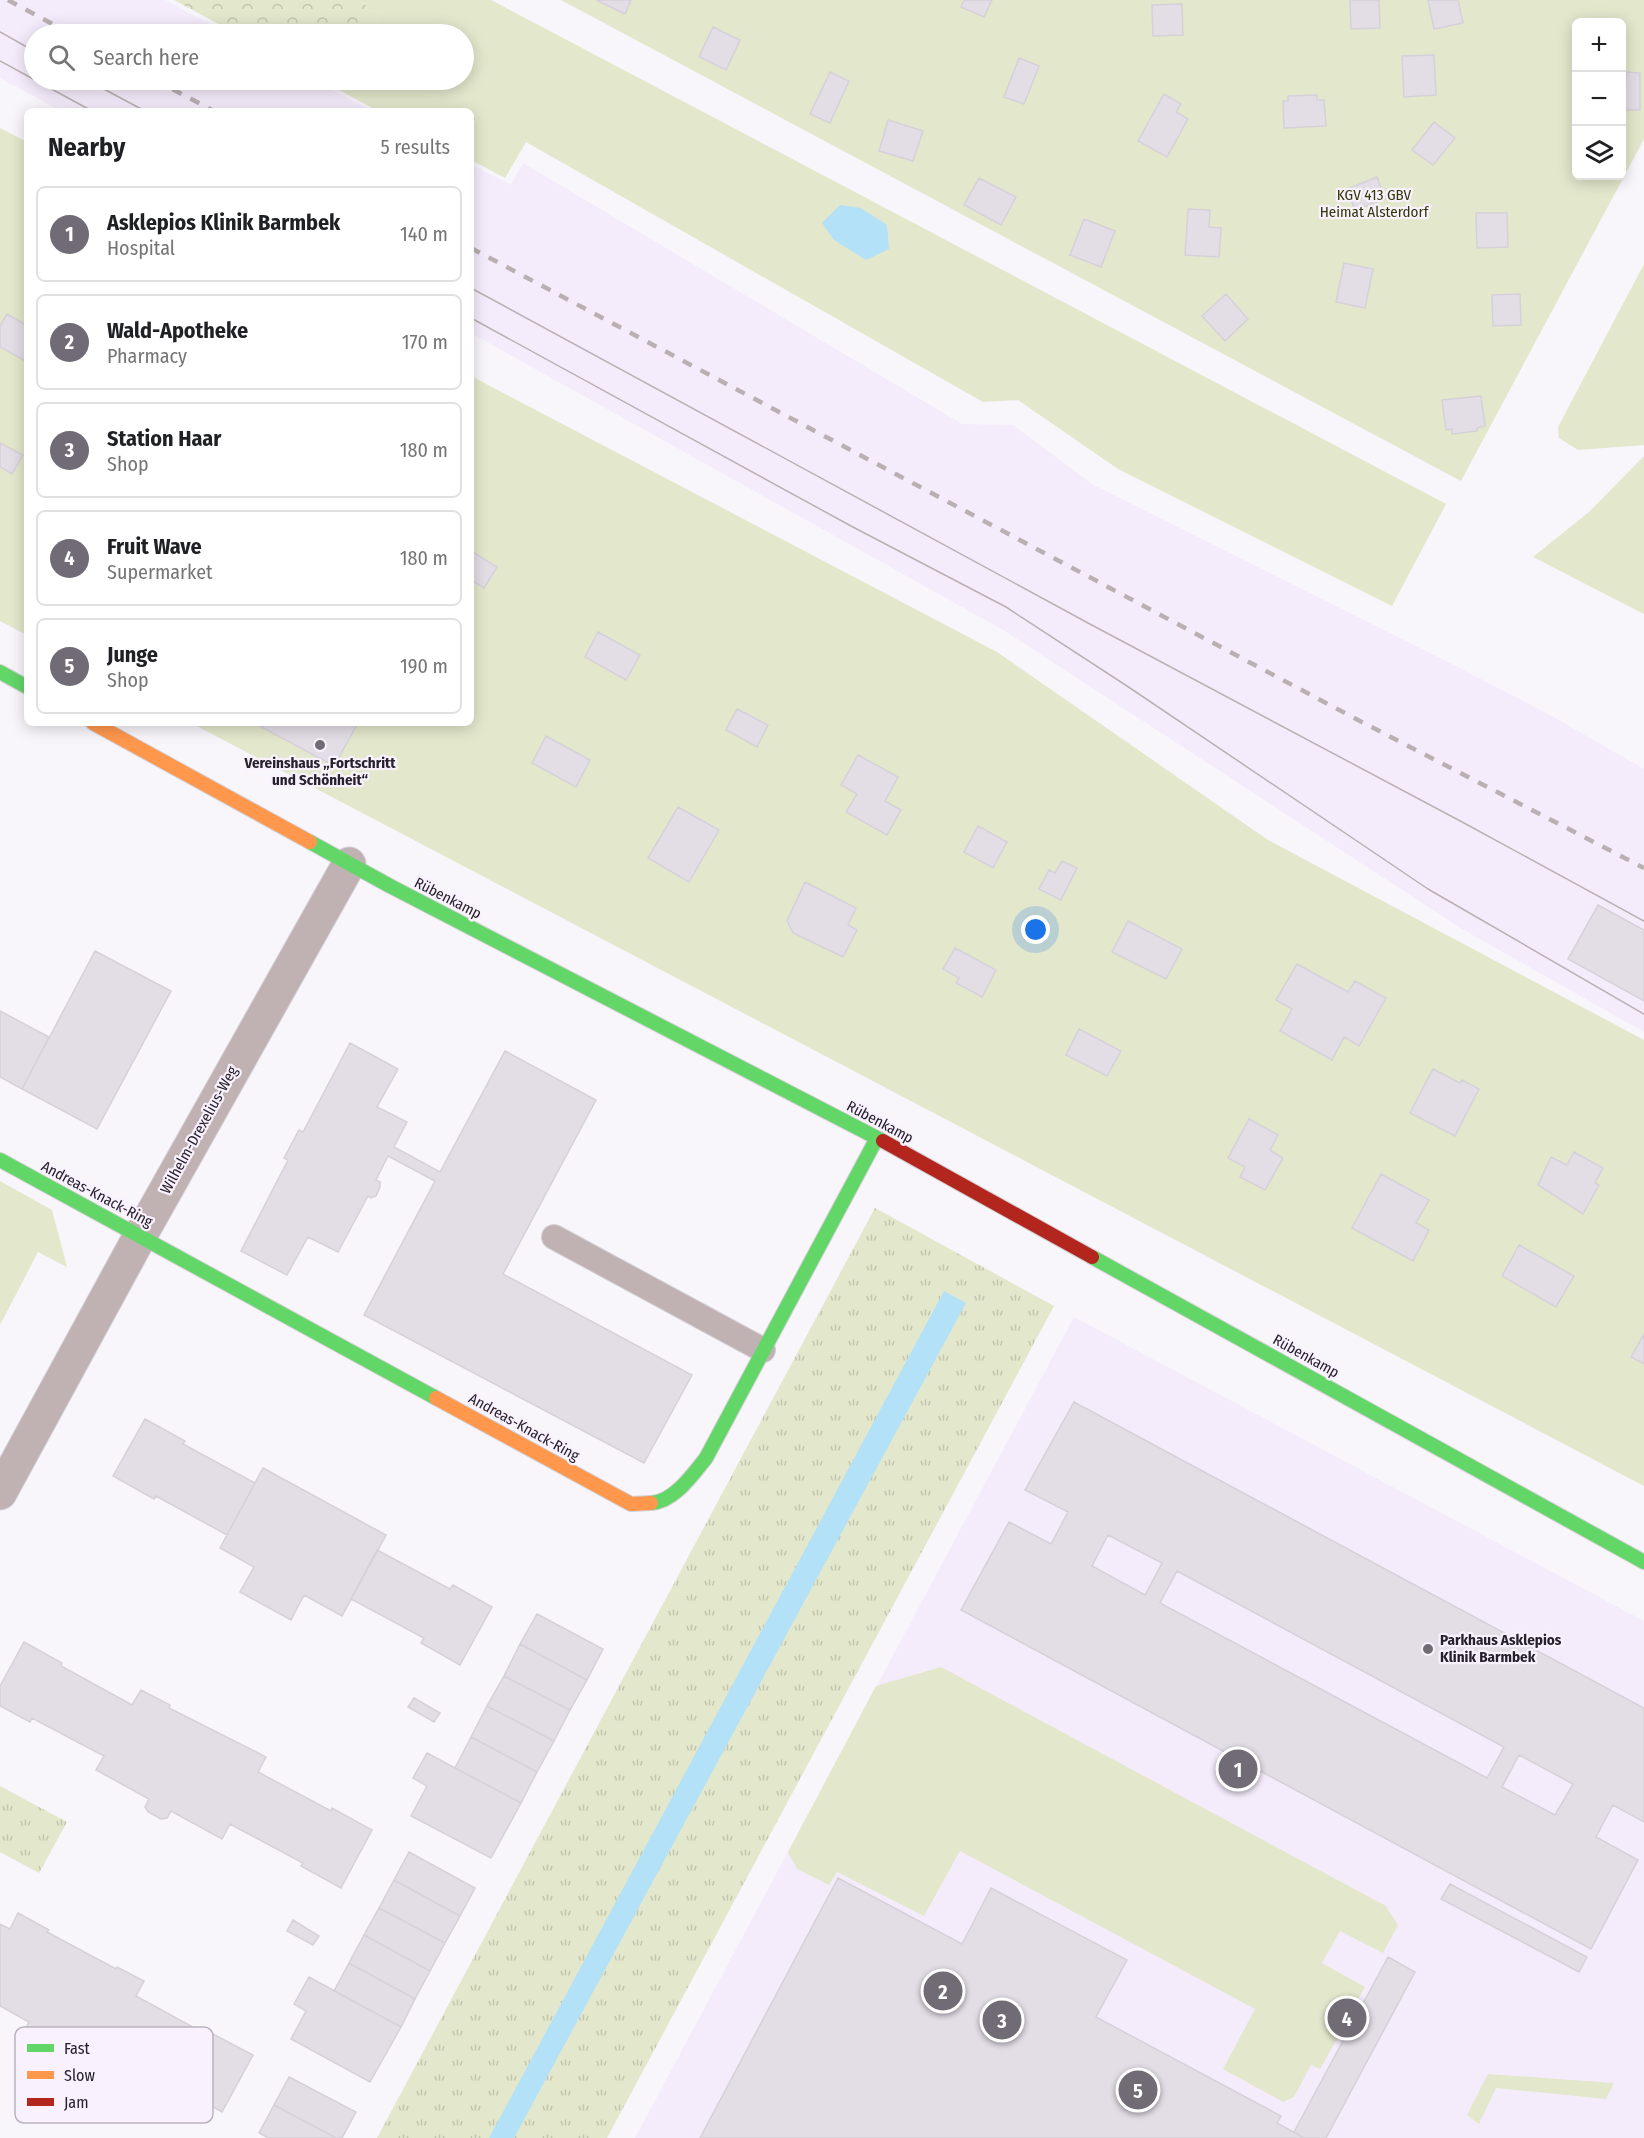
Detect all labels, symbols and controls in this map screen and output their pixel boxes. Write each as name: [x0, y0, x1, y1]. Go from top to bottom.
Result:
map controls: [1572, 18, 1626, 180]
button: +: [1572, 18, 1626, 72]
search box: [24, 24, 474, 90]
icon: search: [45, 41, 78, 74]
text: Search here: [93, 44, 199, 71]
button: −: [1572, 72, 1626, 126]
button: layers: [1572, 126, 1626, 180]
text: Nearby: [48, 132, 125, 163]
text: 5 results: [380, 135, 450, 159]
park label: KGV 413 GBV Heimat Alsterdorf: [1320, 186, 1430, 221]
text: Asklepios Klinik Barmbek: [107, 209, 340, 236]
text: 1: [65, 222, 74, 246]
text: 140 m: [400, 222, 448, 246]
text: Hospital: [107, 236, 175, 260]
text: Wald-Apotheke: [107, 317, 248, 344]
text: 2: [65, 330, 74, 354]
text: 170 m: [402, 330, 448, 354]
text: Pharmacy: [107, 344, 187, 368]
text: Station Haar: [107, 425, 221, 452]
text: 3: [65, 438, 74, 462]
text: 180 m: [400, 438, 448, 462]
text: Shop: [107, 452, 149, 476]
text: Fruit Wave: [107, 533, 202, 560]
text: 4: [64, 546, 75, 570]
text: 180 m: [400, 546, 448, 570]
text: Supermarket: [107, 560, 213, 584]
text: Junge: [107, 641, 158, 668]
text: 5: [65, 654, 74, 678]
text: 190 m: [400, 654, 448, 678]
text: Shop: [107, 668, 149, 692]
marker: Vereinshaus „Fortschritt und Schönheit“: [313, 738, 327, 752]
place label: Vereinshaus „Fortschritt und Schönheit“: [243, 754, 396, 789]
street label: Rübenkamp: [411, 873, 485, 923]
your location: [1021, 915, 1050, 944]
street label: Wilhelm-Drexelius-Weg: [156, 1063, 242, 1197]
street label: Rübenkamp: [844, 1097, 916, 1147]
street label: Andreas-Knack-Ring: [38, 1157, 156, 1231]
street label: Rübenkamp: [1270, 1330, 1342, 1382]
street label: Andreas-Knack-Ring: [466, 1389, 582, 1465]
place label: Parkhaus Asklepios Klinik Barmbek: [1440, 1631, 1562, 1666]
marker: Parkhaus Asklepios Klinik Barmbek: [1421, 1642, 1435, 1656]
pin: 1: [1218, 1746, 1258, 1792]
pin: 2: [924, 1968, 962, 2014]
pin: 4: [1328, 1996, 1366, 2040]
pin: 3: [982, 1998, 1022, 2042]
legend: [15, 2027, 213, 2123]
text: Fast: [64, 2039, 91, 2058]
text: Slow: [64, 2066, 95, 2085]
pin: 5: [1118, 2068, 1158, 2112]
text: Jam: [64, 2093, 89, 2112]

